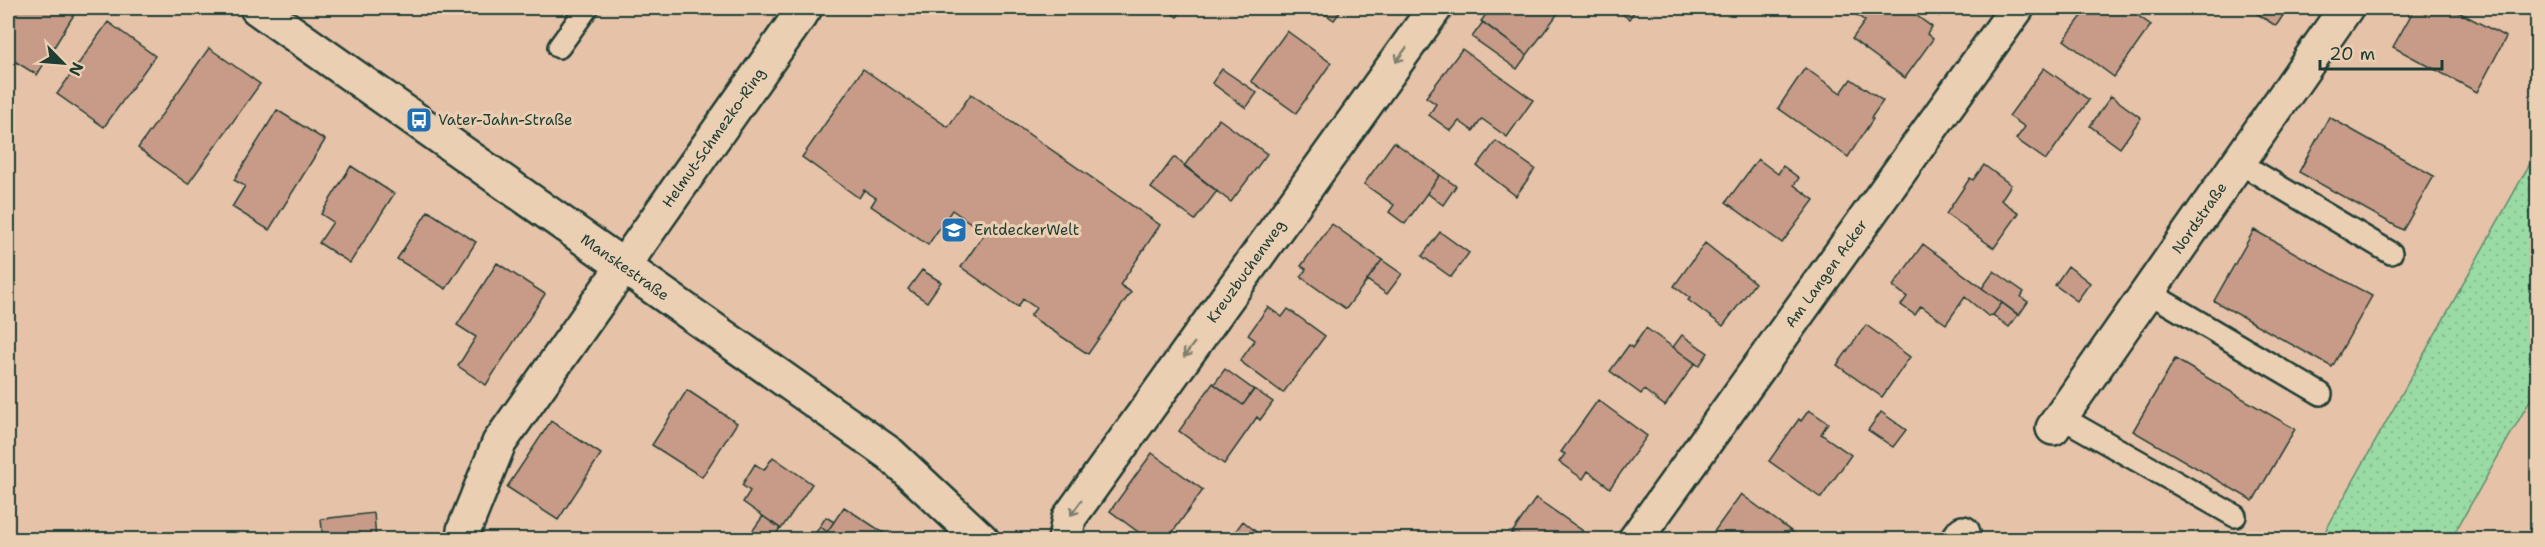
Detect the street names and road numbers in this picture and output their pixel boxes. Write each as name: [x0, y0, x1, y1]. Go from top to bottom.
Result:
street label: Helmut-Schmezko-Ring: [658, 64, 770, 212]
street label: Nordstraße: [2167, 178, 2232, 258]
street label: Am Langen Acker: [1781, 215, 1872, 332]
street label: Kreuzbuchenweg: [1202, 216, 1290, 327]
street label: Manskestraße: [577, 229, 673, 305]

